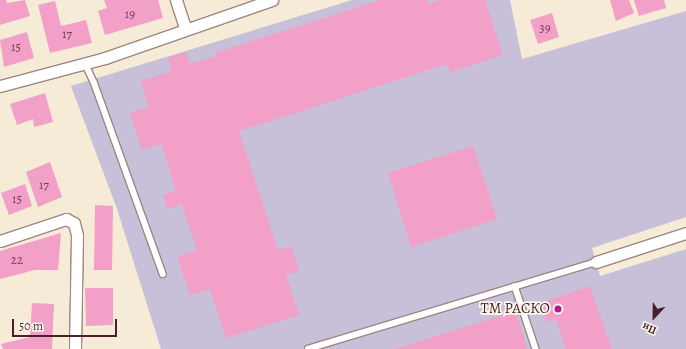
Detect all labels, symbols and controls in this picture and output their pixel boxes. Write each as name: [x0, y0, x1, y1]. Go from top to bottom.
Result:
house number: 19: [125, 6, 135, 22]
house number: 39: [539, 20, 551, 36]
house number: 17: [62, 26, 72, 42]
house number: 15: [11, 39, 21, 55]
house number: 17: [39, 177, 49, 193]
house number: 15: [12, 191, 22, 207]
house number: 22: [11, 252, 23, 268]
north arrow: [634, 297, 674, 337]
place label: ТМ РАСКО: [481, 300, 550, 318]
marker: ТМ РАСКО: [553, 304, 563, 314]
scale bar: [14, 311, 119, 337]
text: 50 m: [19, 318, 43, 334]
text: Пн: [640, 319, 659, 338]

